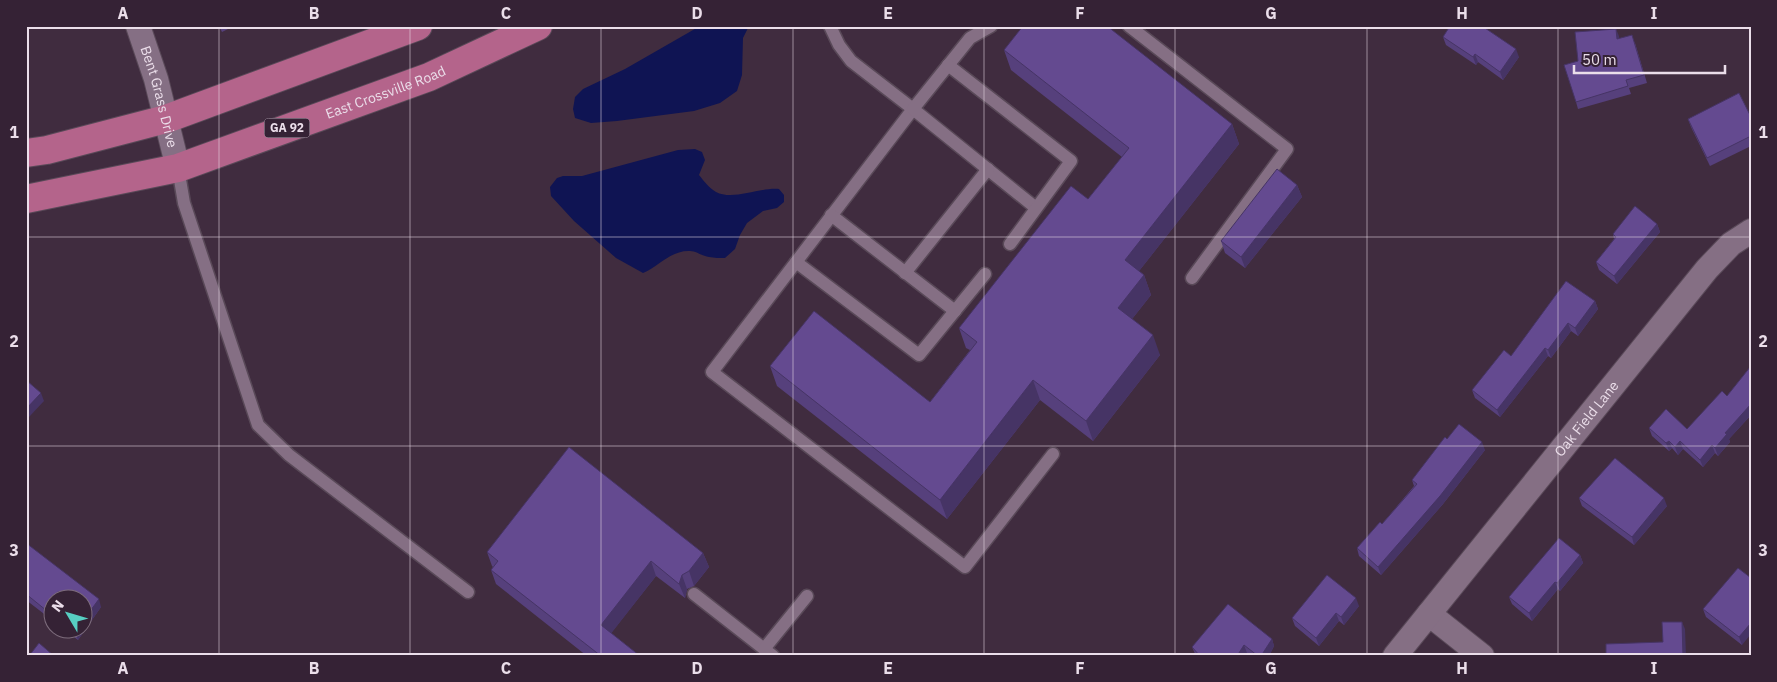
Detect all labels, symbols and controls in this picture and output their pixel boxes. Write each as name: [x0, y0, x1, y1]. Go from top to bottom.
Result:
text: A: [118, 3, 129, 23]
text: B: [309, 3, 320, 23]
text: C: [501, 3, 511, 23]
text: D: [691, 3, 703, 23]
text: E: [883, 3, 893, 23]
text: F: [1075, 3, 1085, 23]
text: G: [1265, 3, 1277, 23]
text: H: [1456, 3, 1468, 23]
text: I: [1651, 3, 1658, 23]
scale bar: [1574, 42, 1726, 74]
street label: Bent Grass Drive: [136, 44, 182, 150]
text: 50 m: [1582, 50, 1617, 69]
street label: East Crossville Road: [323, 62, 448, 123]
road number: GA 92: [264, 119, 310, 138]
text: 1: [9, 122, 19, 142]
text: 1: [1758, 122, 1768, 142]
text: 2: [9, 331, 19, 351]
text: 2: [1758, 331, 1768, 351]
street label: Oak Field Lane: [1550, 377, 1623, 460]
text: 3: [9, 540, 19, 560]
text: 3: [1758, 540, 1768, 560]
north arrow: [42, 590, 92, 640]
text: N: [48, 596, 68, 616]
text: A: [118, 658, 129, 678]
text: B: [309, 658, 320, 678]
text: C: [501, 658, 511, 678]
text: D: [691, 658, 703, 678]
text: E: [883, 658, 893, 678]
text: F: [1075, 658, 1085, 678]
text: G: [1265, 658, 1277, 678]
text: H: [1456, 658, 1468, 678]
text: I: [1651, 658, 1658, 678]

